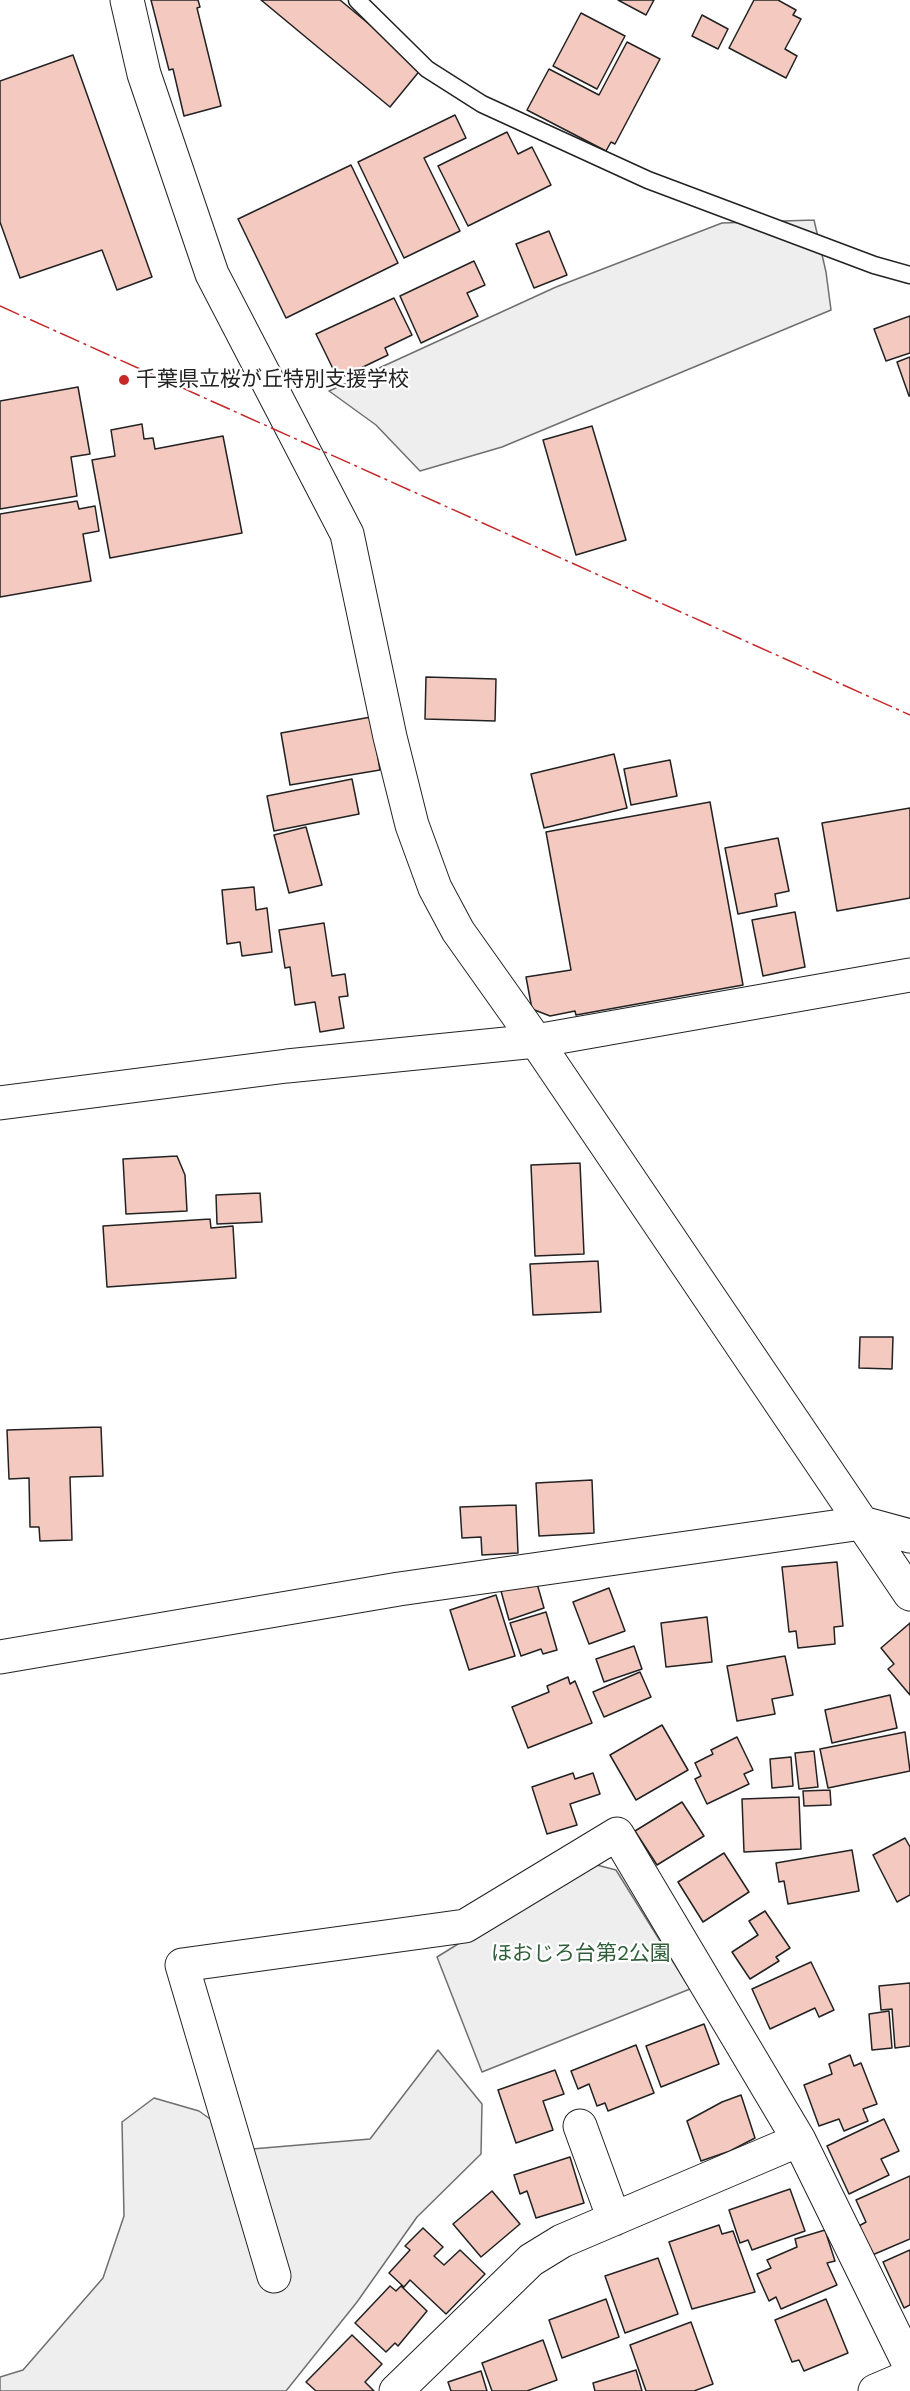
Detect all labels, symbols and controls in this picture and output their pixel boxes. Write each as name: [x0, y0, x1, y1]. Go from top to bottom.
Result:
place label: 千葉県立桜が丘特別支援学校: [136, 367, 409, 393]
marker: 千葉県立桜が丘特別支援学校: [117, 373, 131, 387]
park label: ほおじろ台第2公園: [491, 1941, 671, 1967]

